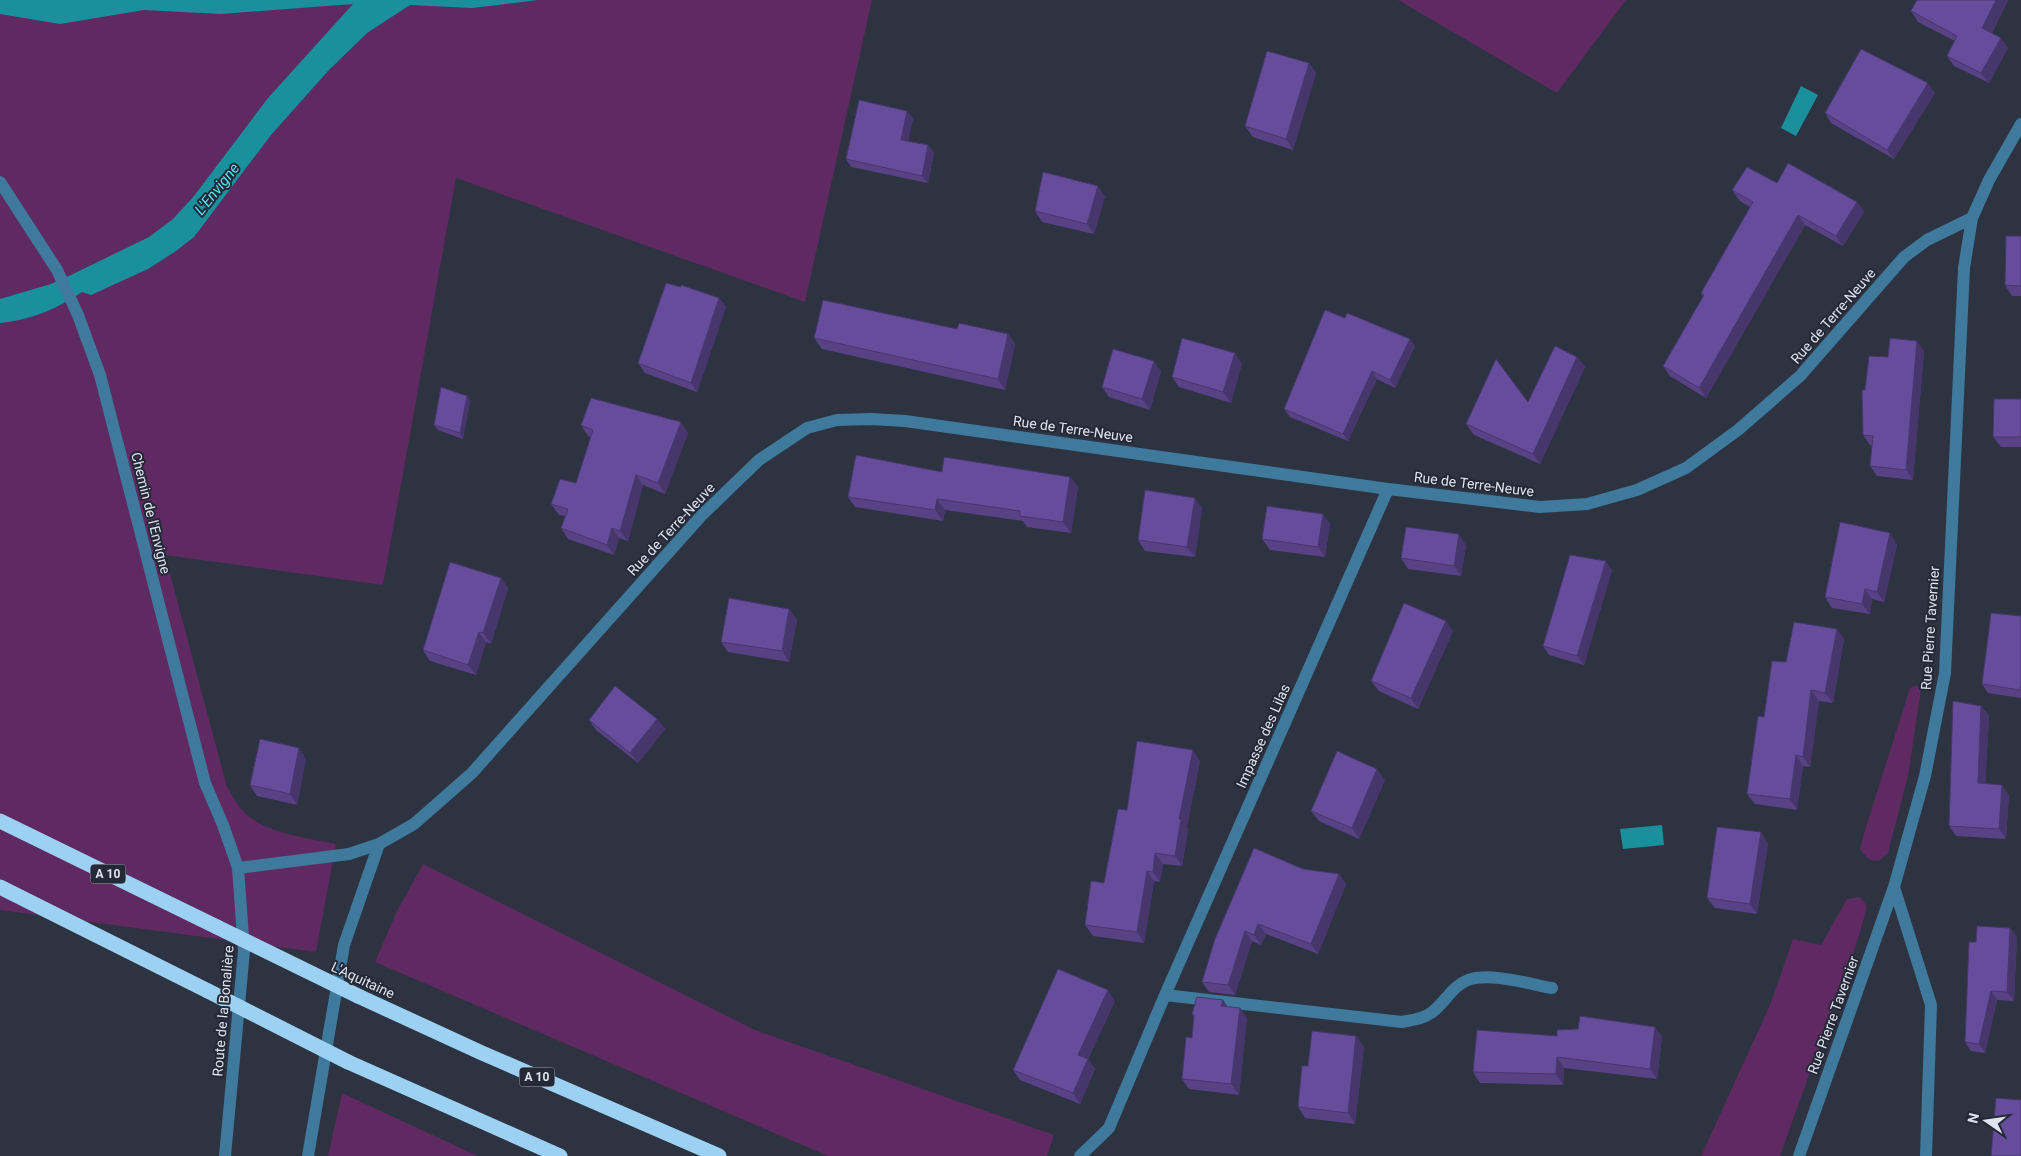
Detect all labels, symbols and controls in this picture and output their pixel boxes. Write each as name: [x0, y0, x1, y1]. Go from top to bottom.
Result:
water label: L'Envigne: [191, 159, 243, 218]
street label: Rue de Terre-Neuve: [1787, 265, 1879, 367]
street label: Rue de Terre-Neuve: [1012, 413, 1134, 445]
street label: Chemin de l'Envigne: [128, 451, 174, 575]
street label: Rue de Terre-Neuve: [1413, 469, 1535, 499]
street label: Rue de Terre-Neuve: [624, 479, 718, 579]
street label: Rue Pierre Tavernier: [1918, 565, 1942, 690]
street label: Impasse des Lilas: [1233, 682, 1293, 790]
road number: A 10: [90, 864, 126, 884]
street label: Route de la Bonalière: [209, 945, 237, 1077]
street label: Rue Pierre Tavernier: [1804, 954, 1862, 1076]
street label: L'Aquitaine: [329, 958, 397, 1002]
road number: A 10: [520, 1068, 554, 1086]
north arrow: [1961, 1096, 2011, 1146]
text: N: [1964, 1111, 1982, 1125]

